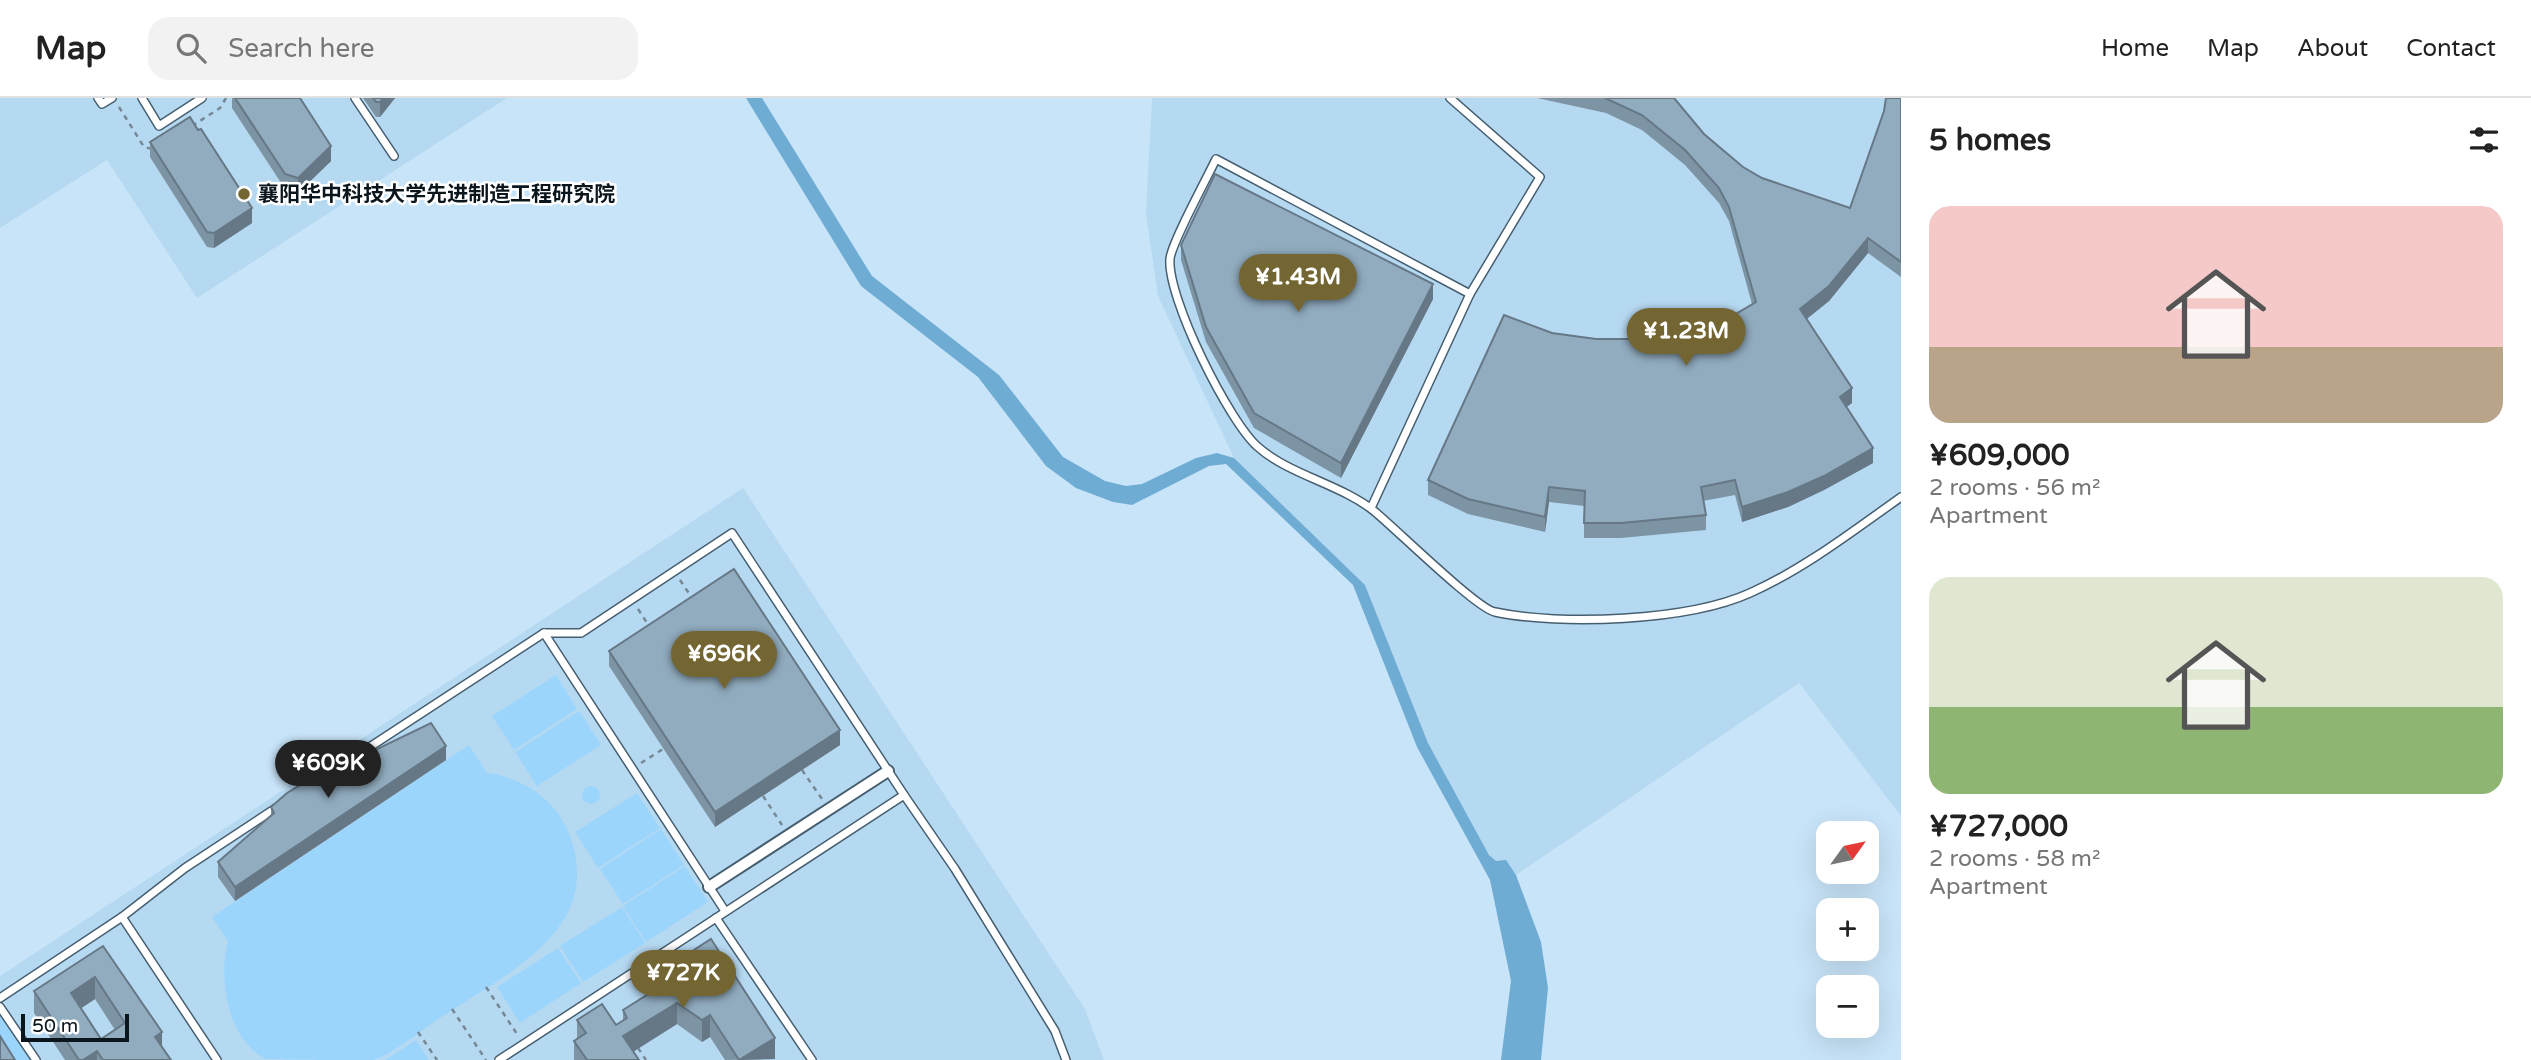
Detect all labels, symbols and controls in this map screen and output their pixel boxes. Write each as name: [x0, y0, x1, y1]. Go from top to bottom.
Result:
search box: [148, 17, 638, 80]
text: Map: [35, 29, 106, 68]
icon: search: [172, 29, 210, 67]
text: Search here: [228, 33, 374, 64]
text: Home: [2101, 34, 2169, 63]
text: Map: [2207, 34, 2259, 63]
text: About: [2297, 34, 2368, 63]
text: Contact: [2406, 34, 2496, 63]
icon: filters: [2465, 121, 2503, 159]
text: 5 homes: [1929, 122, 2051, 159]
place label: 襄阳华中科技大学先进制造工程研究院: [258, 182, 615, 207]
marker: 襄阳华中科技大学先进制造工程研究院: [236, 186, 252, 202]
icon: home: [2153, 251, 2279, 377]
pin: ¥1.43M: [1241, 254, 1355, 314]
text: ¥1.43M: [1255, 263, 1341, 291]
pin: ¥1.23M: [1629, 308, 1743, 368]
text: ¥1.23M: [1643, 317, 1729, 345]
text: ¥609,000: [1929, 437, 2070, 474]
text: 2 rooms · 56 m²: [1929, 474, 2100, 502]
text: Apartment: [1929, 502, 2048, 530]
icon: home: [2153, 622, 2279, 748]
pin: ¥696K: [675, 632, 773, 691]
text: ¥696K: [687, 640, 761, 668]
pin: ¥609K: [279, 740, 377, 800]
text: ¥609K: [291, 749, 365, 777]
text: ¥727,000: [1929, 808, 2068, 845]
north arrow: [1816, 821, 1880, 884]
map controls: [1816, 821, 1879, 1038]
text: 2 rooms · 58 m²: [1929, 845, 2100, 873]
text: Apartment: [1929, 873, 2048, 901]
button: +: [1816, 898, 1879, 961]
pin: ¥727K: [634, 950, 732, 1010]
text: ¥727K: [646, 959, 720, 987]
button: −: [1816, 975, 1879, 1038]
scale bar: [21, 1011, 130, 1043]
text: 50 m: [32, 1015, 78, 1037]

